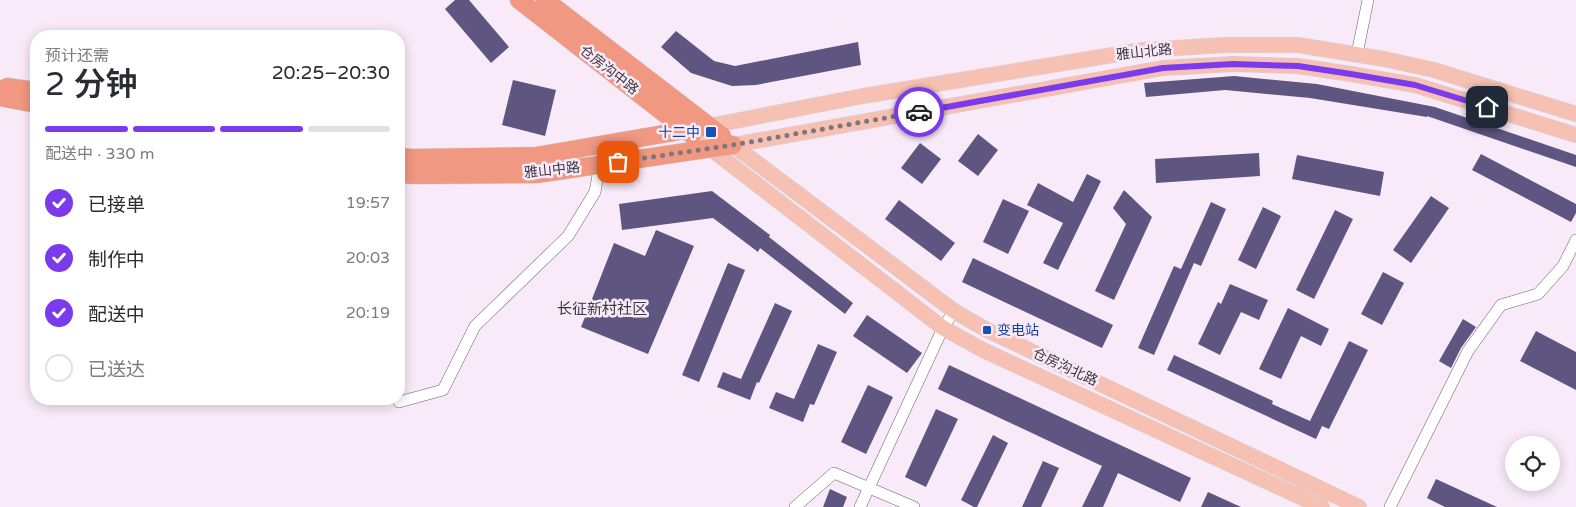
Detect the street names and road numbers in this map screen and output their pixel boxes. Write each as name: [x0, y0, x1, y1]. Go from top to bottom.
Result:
street label: 雅山北路: [1115, 41, 1173, 63]
street label: 仓房沟中路: [576, 42, 642, 98]
street label: 雅山中路: [523, 159, 581, 181]
street label: 仓房沟北路: [1030, 345, 1100, 389]

